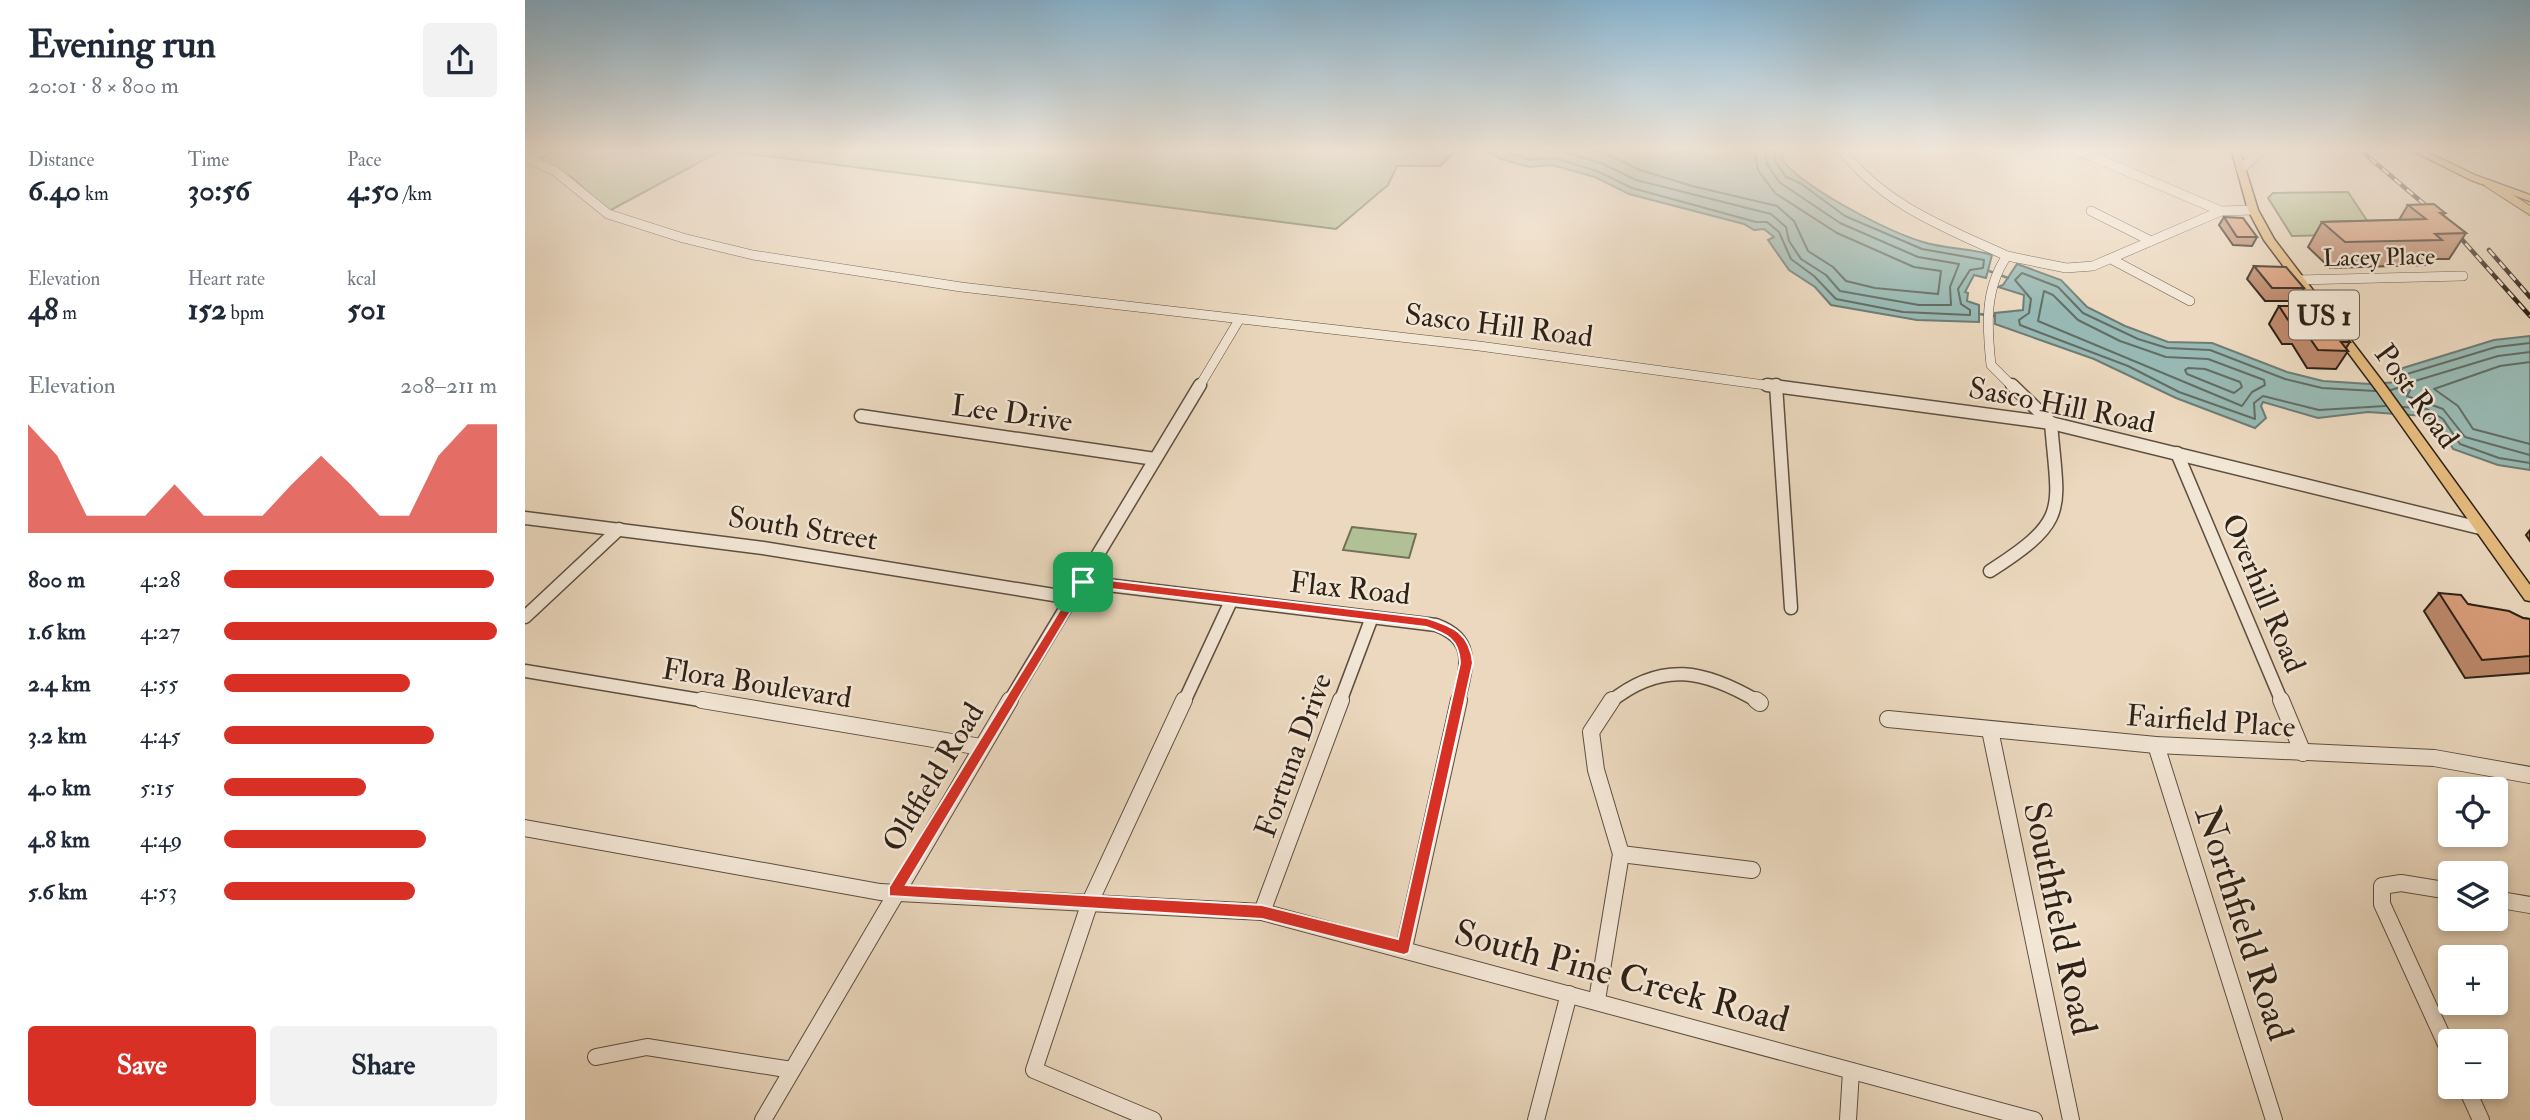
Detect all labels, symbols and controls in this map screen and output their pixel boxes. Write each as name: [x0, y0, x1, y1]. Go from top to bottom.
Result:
text: Evening run: [28, 21, 216, 69]
button: share: [423, 23, 497, 97]
text: 20:01 · 8 × 800 m: [28, 71, 179, 100]
text: Distance: [28, 148, 94, 172]
text: Time: [188, 148, 229, 172]
text: Pace: [347, 148, 381, 172]
text: 6.40: [28, 172, 81, 209]
text: 30:56: [188, 172, 250, 209]
text: 4:50: [347, 172, 399, 209]
text: km: [81, 182, 109, 206]
text: /km: [399, 182, 432, 206]
street label: Lacey Place: [2323, 241, 2435, 274]
text: Elevation: [28, 267, 100, 291]
text: Heart rate: [188, 267, 265, 291]
text: kcal: [347, 267, 376, 291]
road number: US 1: [2289, 290, 2359, 340]
text: 48: [28, 291, 58, 328]
text: 152: [188, 291, 227, 328]
text: 501: [347, 291, 386, 328]
street label: Sasco Hill Road: [1403, 296, 1595, 355]
text: m: [58, 301, 77, 325]
text: bpm: [227, 301, 264, 325]
street label: Post Road: [2366, 337, 2467, 456]
street label: Sasco Hill Road: [1966, 369, 2158, 442]
text: Elevation: [28, 371, 116, 400]
text: 208–211 m: [400, 371, 497, 400]
street label: Lee Drive: [949, 387, 1075, 440]
street label: South Street: [726, 498, 880, 559]
street label: Overhill Road: [2214, 508, 2314, 678]
pin: [1053, 552, 1113, 612]
icon: arrive: [1064, 563, 1102, 601]
street label: Flax Road: [1288, 564, 1412, 613]
text: 800 m: [28, 565, 85, 594]
text: 4:28: [140, 565, 181, 594]
text: 1.6 km: [28, 617, 86, 646]
text: 4:27: [140, 617, 180, 646]
street label: Flora Boulevard: [660, 650, 855, 717]
street label: Fortuna Drive: [1247, 668, 1340, 842]
text: 2.4 km: [28, 669, 91, 698]
text: 4:55: [140, 669, 178, 698]
street label: Oldfield Road: [875, 696, 992, 858]
street label: Fairfield Place: [2125, 697, 2297, 746]
text: 3.2 km: [28, 721, 87, 750]
text: 4:45: [140, 721, 181, 750]
text: 4.0 km: [28, 773, 91, 802]
text: 5:15: [140, 773, 174, 802]
map controls: [2438, 777, 2508, 1099]
button: locate: [2438, 777, 2508, 847]
street label: Southfield Road: [2012, 797, 2107, 1039]
street label: Northfield Road: [2184, 800, 2304, 1047]
text: 4.8 km: [28, 825, 90, 854]
text: 4:49: [140, 825, 182, 854]
button: layers: [2438, 861, 2508, 931]
text: 5.6 km: [28, 877, 87, 906]
text: 4:53: [140, 877, 177, 906]
street label: South Pine Creek Road: [1449, 909, 1794, 1044]
button: +: [2438, 945, 2508, 1015]
button: Save: [28, 1026, 256, 1106]
button: Share: [270, 1026, 497, 1106]
button: −: [2438, 1029, 2508, 1099]

